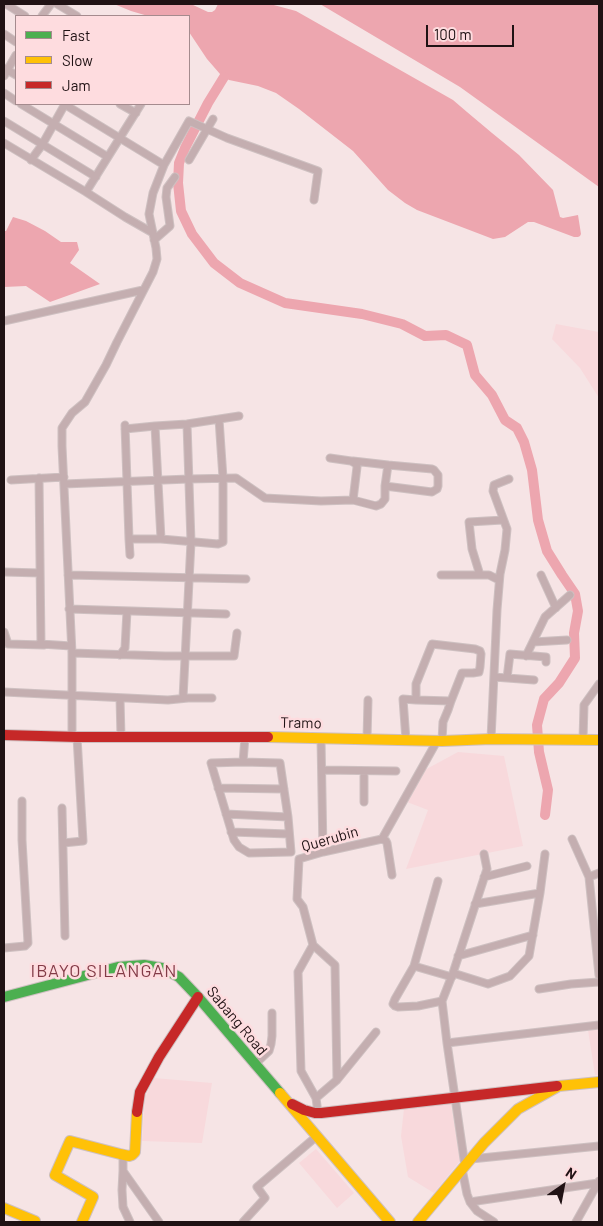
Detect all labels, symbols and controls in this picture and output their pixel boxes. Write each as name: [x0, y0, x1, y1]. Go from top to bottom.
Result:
legend: [15, 15, 190, 105]
scale bar: [428, 15, 516, 47]
text: 100 m: [434, 25, 472, 43]
text: Fast: [62, 26, 90, 44]
text: Slow: [62, 51, 93, 69]
text: Jam: [62, 76, 91, 94]
street label: Tramo: [280, 714, 322, 732]
street label: Querubin: [300, 822, 360, 856]
district label: IBAYO SILANGAN: [29, 960, 179, 982]
street label: Sabang Road: [203, 983, 271, 1059]
north arrow: [538, 1161, 588, 1211]
text: N: [563, 1163, 580, 1183]

